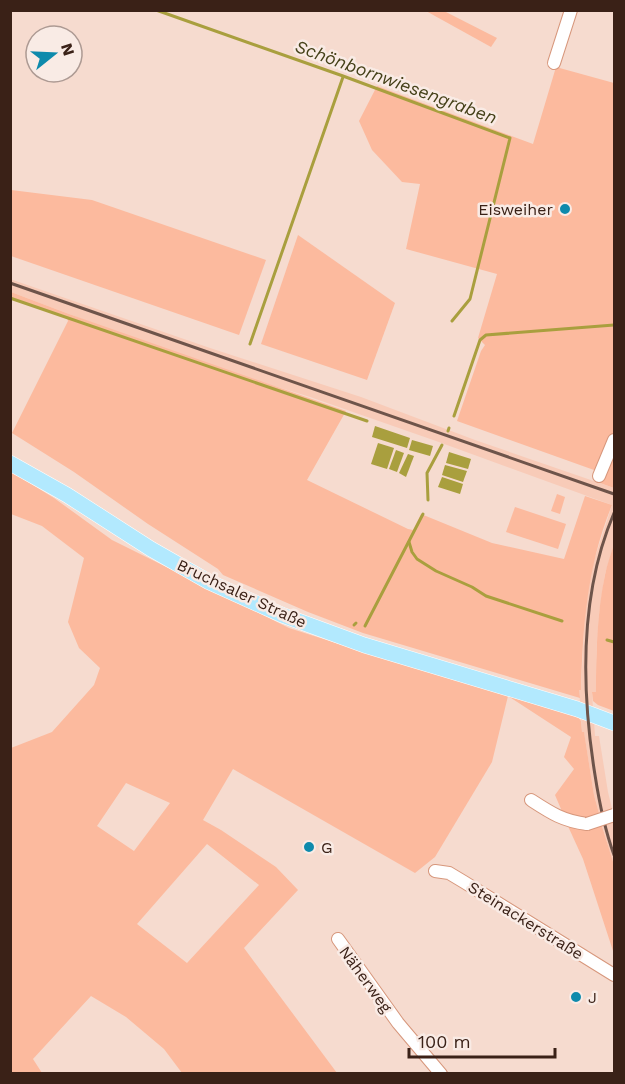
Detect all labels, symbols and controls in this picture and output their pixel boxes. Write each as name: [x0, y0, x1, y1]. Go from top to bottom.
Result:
north arrow: [24, 24, 84, 84]
water label: Schönbornwiesengraben: [292, 35, 500, 128]
text: N: [57, 41, 79, 58]
place label: Eisweiher: [478, 200, 553, 219]
marker: Eisweiher: [558, 202, 572, 216]
street label: Bruchsaler Straße: [174, 555, 309, 632]
place label: G: [321, 838, 333, 857]
marker: G: [302, 840, 316, 854]
street label: Steinackerstraße: [465, 877, 587, 964]
street label: Näherweg: [335, 942, 396, 1017]
place label: J: [588, 988, 597, 1007]
marker: J: [569, 990, 583, 1004]
scale bar: [409, 1021, 554, 1059]
text: 100 m: [418, 1031, 471, 1052]

